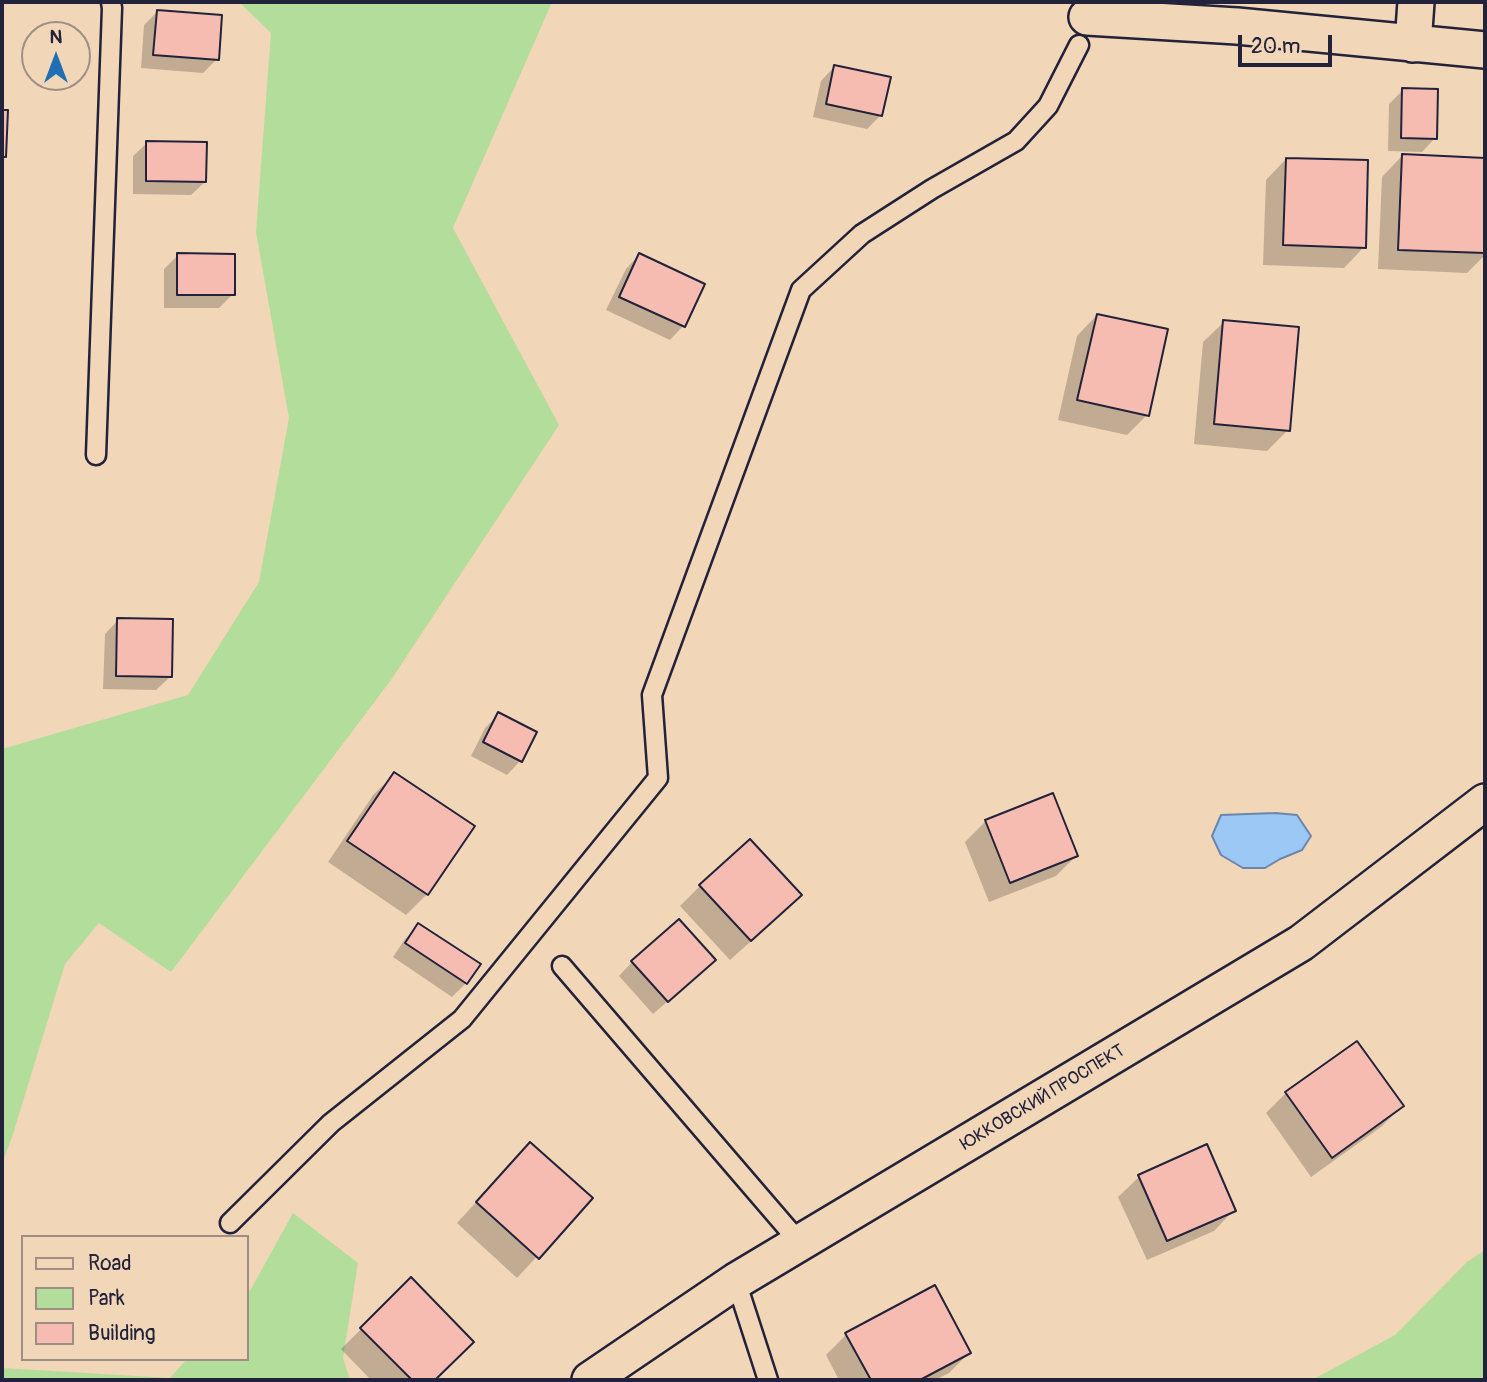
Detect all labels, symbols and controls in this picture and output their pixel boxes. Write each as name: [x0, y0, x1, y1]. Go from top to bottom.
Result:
north arrow: [21, 21, 91, 91]
scale bar: [1242, 21, 1336, 65]
text: N: [50, 25, 62, 49]
text: 20 m: [1251, 33, 1300, 60]
street label: ЮККОВСКИЙ ПРОСПЕКТ: [957, 1040, 1129, 1156]
legend: [21, 1235, 248, 1361]
text: Road: [88, 1250, 132, 1277]
text: Park: [88, 1285, 125, 1312]
text: Building: [88, 1320, 155, 1347]

